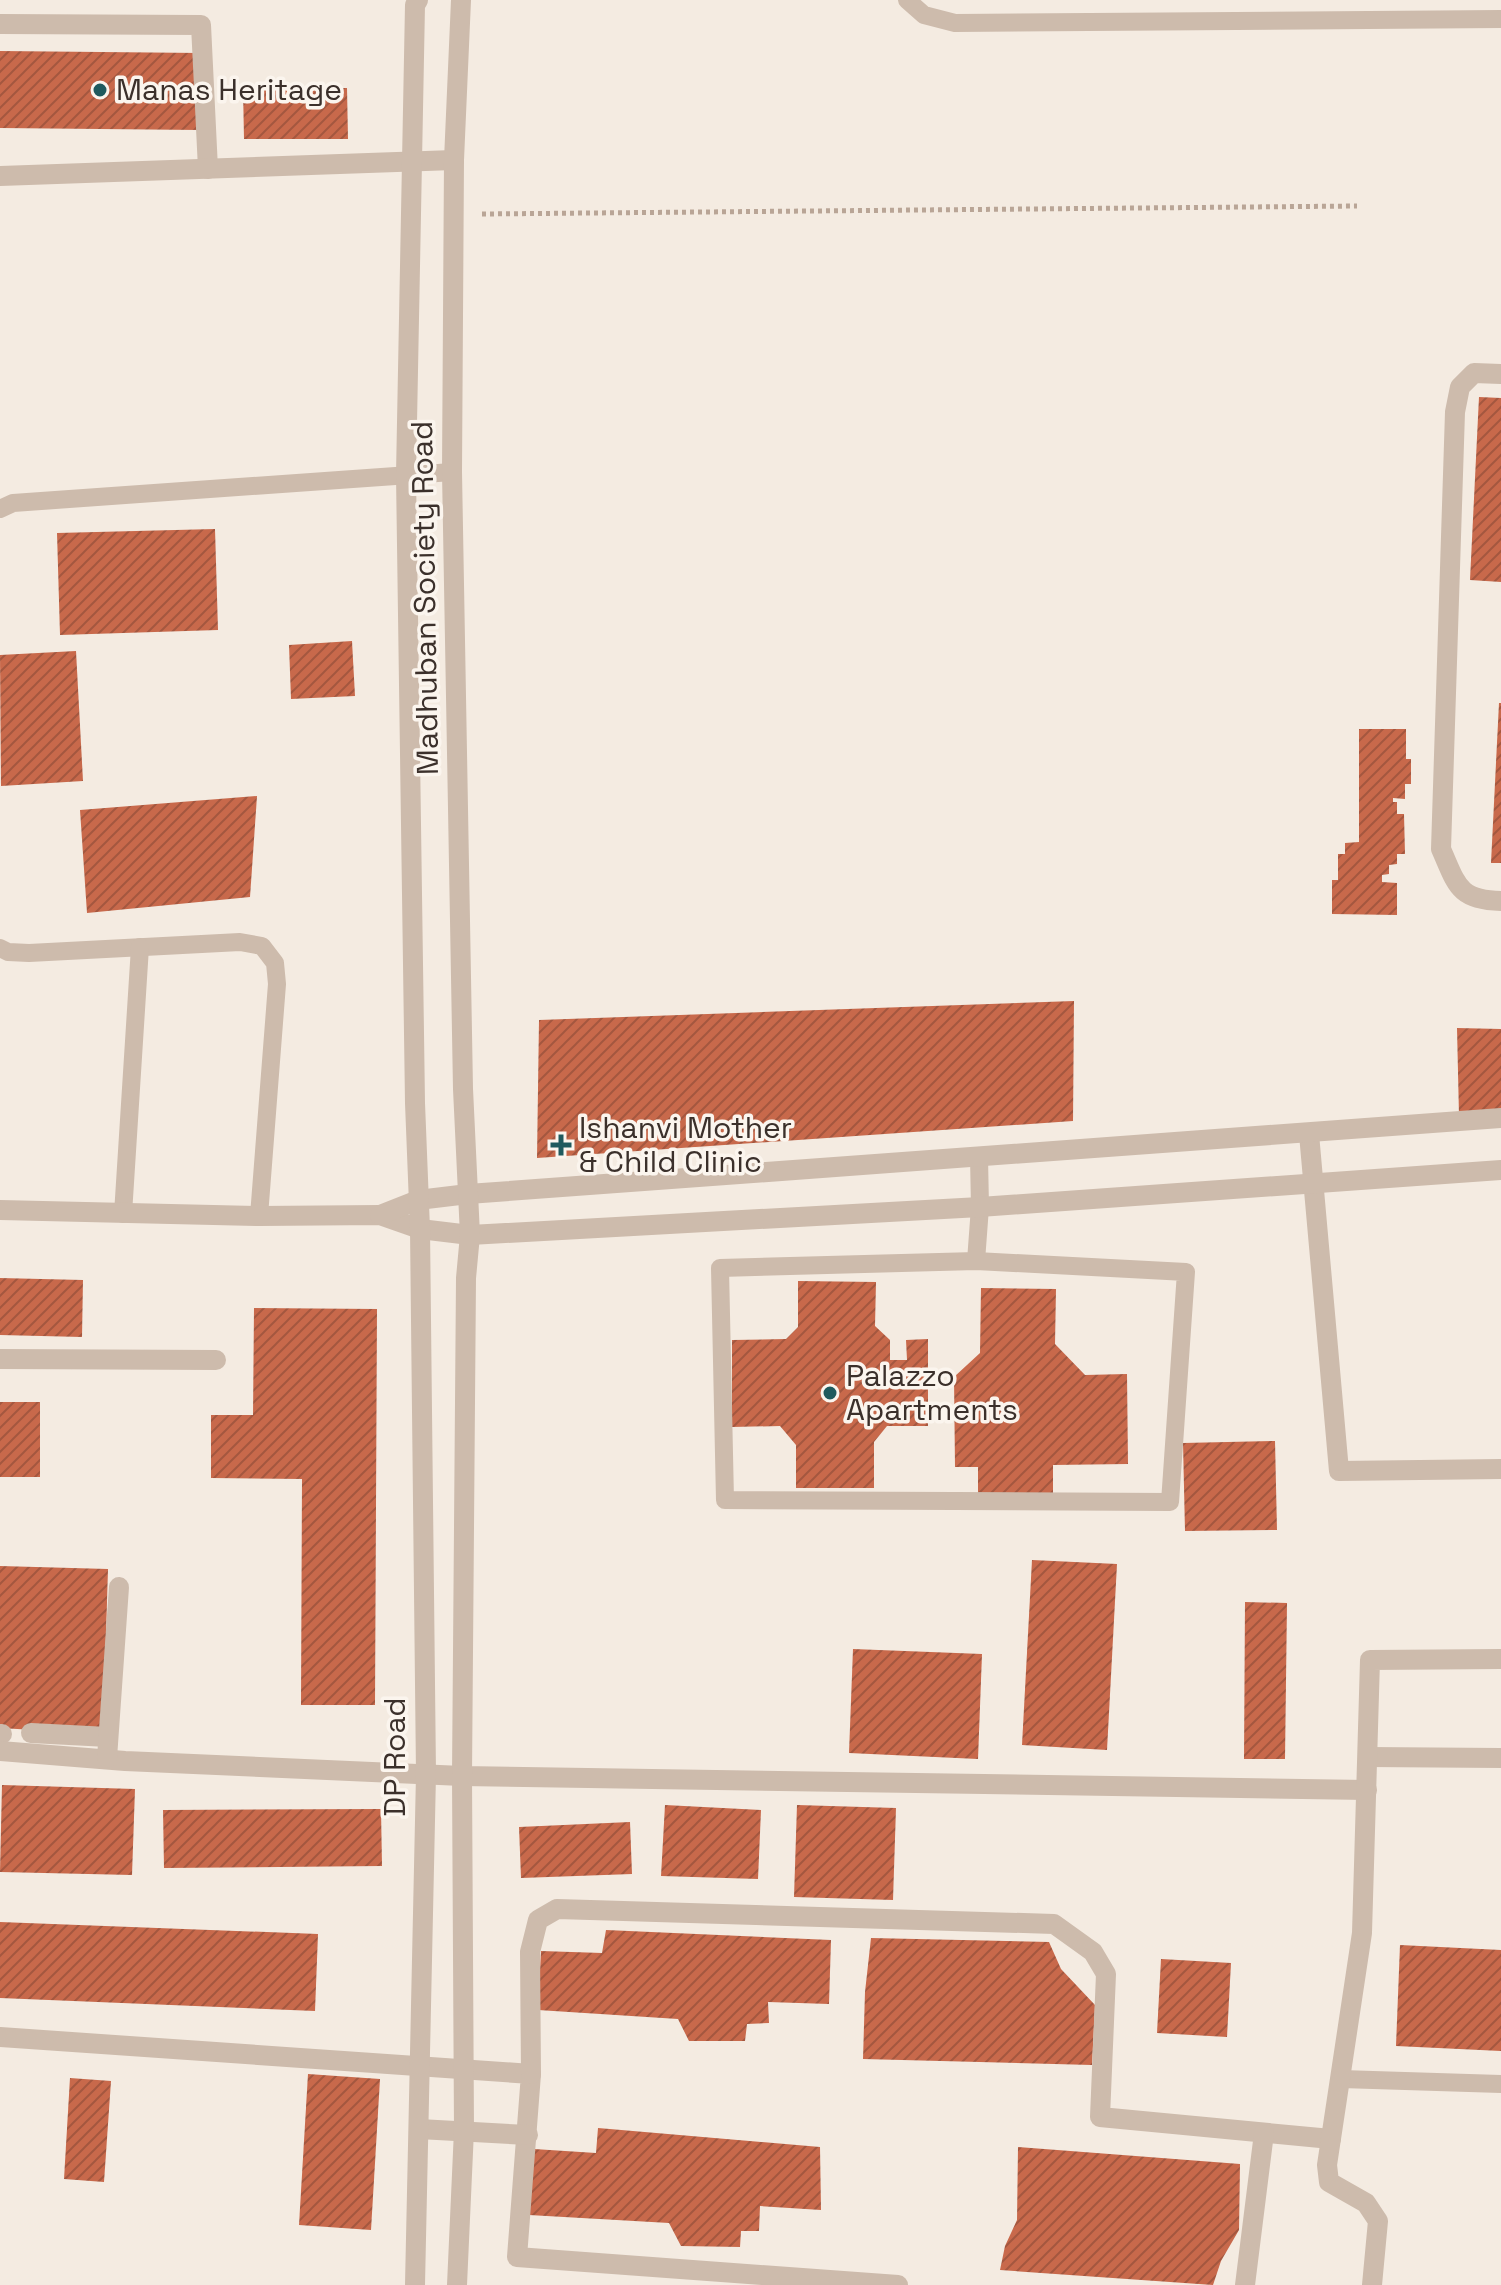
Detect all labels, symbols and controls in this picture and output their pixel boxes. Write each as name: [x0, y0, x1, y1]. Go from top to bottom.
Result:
place label: Manas Heritage: [116, 70, 342, 109]
marker: Manas Heritage: [91, 81, 109, 99]
street label: Madhuban Society Road: [402, 421, 447, 775]
place label: Ishanvi Mother & Child Clinic: [579, 1108, 792, 1181]
marker: Ishanvi Mother & Child Clinic: [550, 1134, 572, 1156]
place label: Palazzo Apartments: [846, 1356, 1018, 1429]
marker: Palazzo Apartments: [821, 1384, 839, 1402]
street label: DP Road: [375, 1697, 414, 1817]

